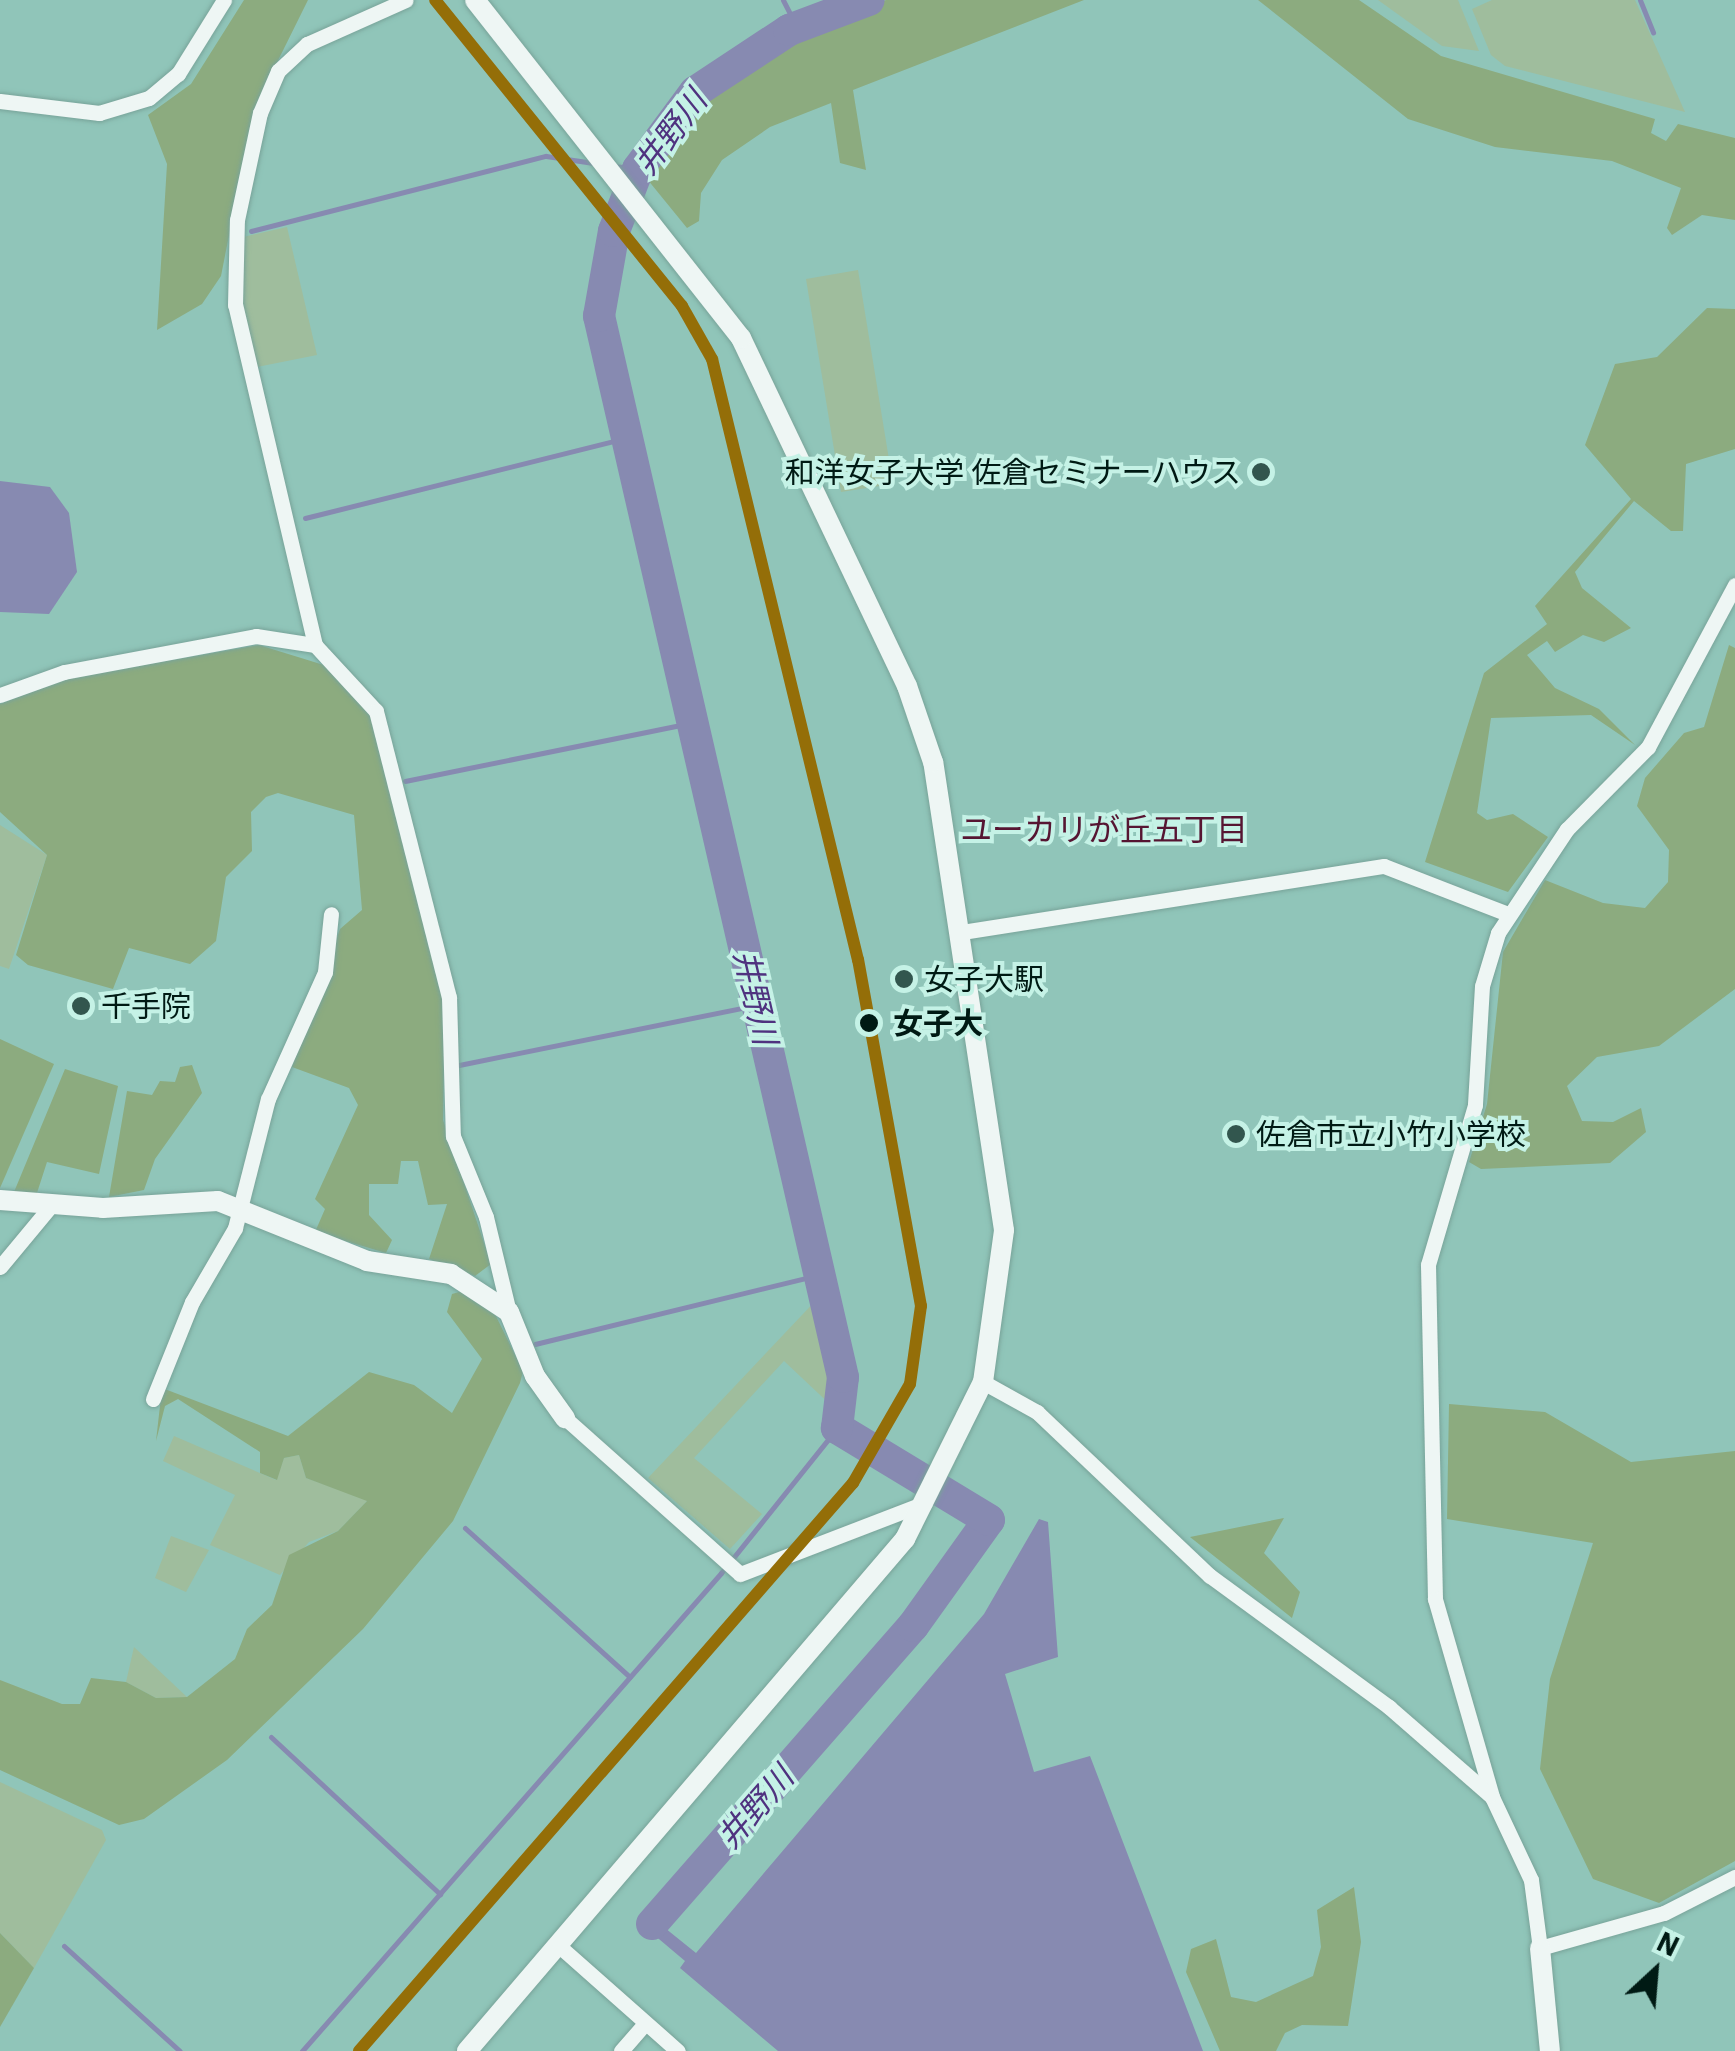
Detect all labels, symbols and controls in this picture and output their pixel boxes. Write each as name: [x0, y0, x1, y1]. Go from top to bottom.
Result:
water label: 井野川: [626, 82, 714, 182]
place label: 和洋女子大学 佐倉セミナーハウス: [784, 454, 1241, 490]
marker: 和洋女子大学 佐倉セミナーハウス: [1250, 461, 1272, 483]
district label: ユーカリが丘五丁目: [960, 810, 1248, 848]
water label: 井野川: [726, 946, 786, 1048]
place label: 女子大駅: [924, 961, 1044, 997]
marker: 女子大駅: [893, 968, 915, 990]
place label: 千手院: [101, 988, 191, 1024]
marker: 千手院: [70, 995, 92, 1017]
place label: 女子大: [893, 1005, 983, 1041]
marker: 女子大: [854, 1008, 884, 1038]
place label: 佐倉市立小竹小学校: [1256, 1116, 1526, 1152]
marker: 佐倉市立小竹小学校: [1225, 1123, 1247, 1145]
water label: 井野川: [709, 1758, 801, 1856]
north arrow: [1605, 1921, 1705, 2021]
text: N: [1651, 1923, 1686, 1965]

